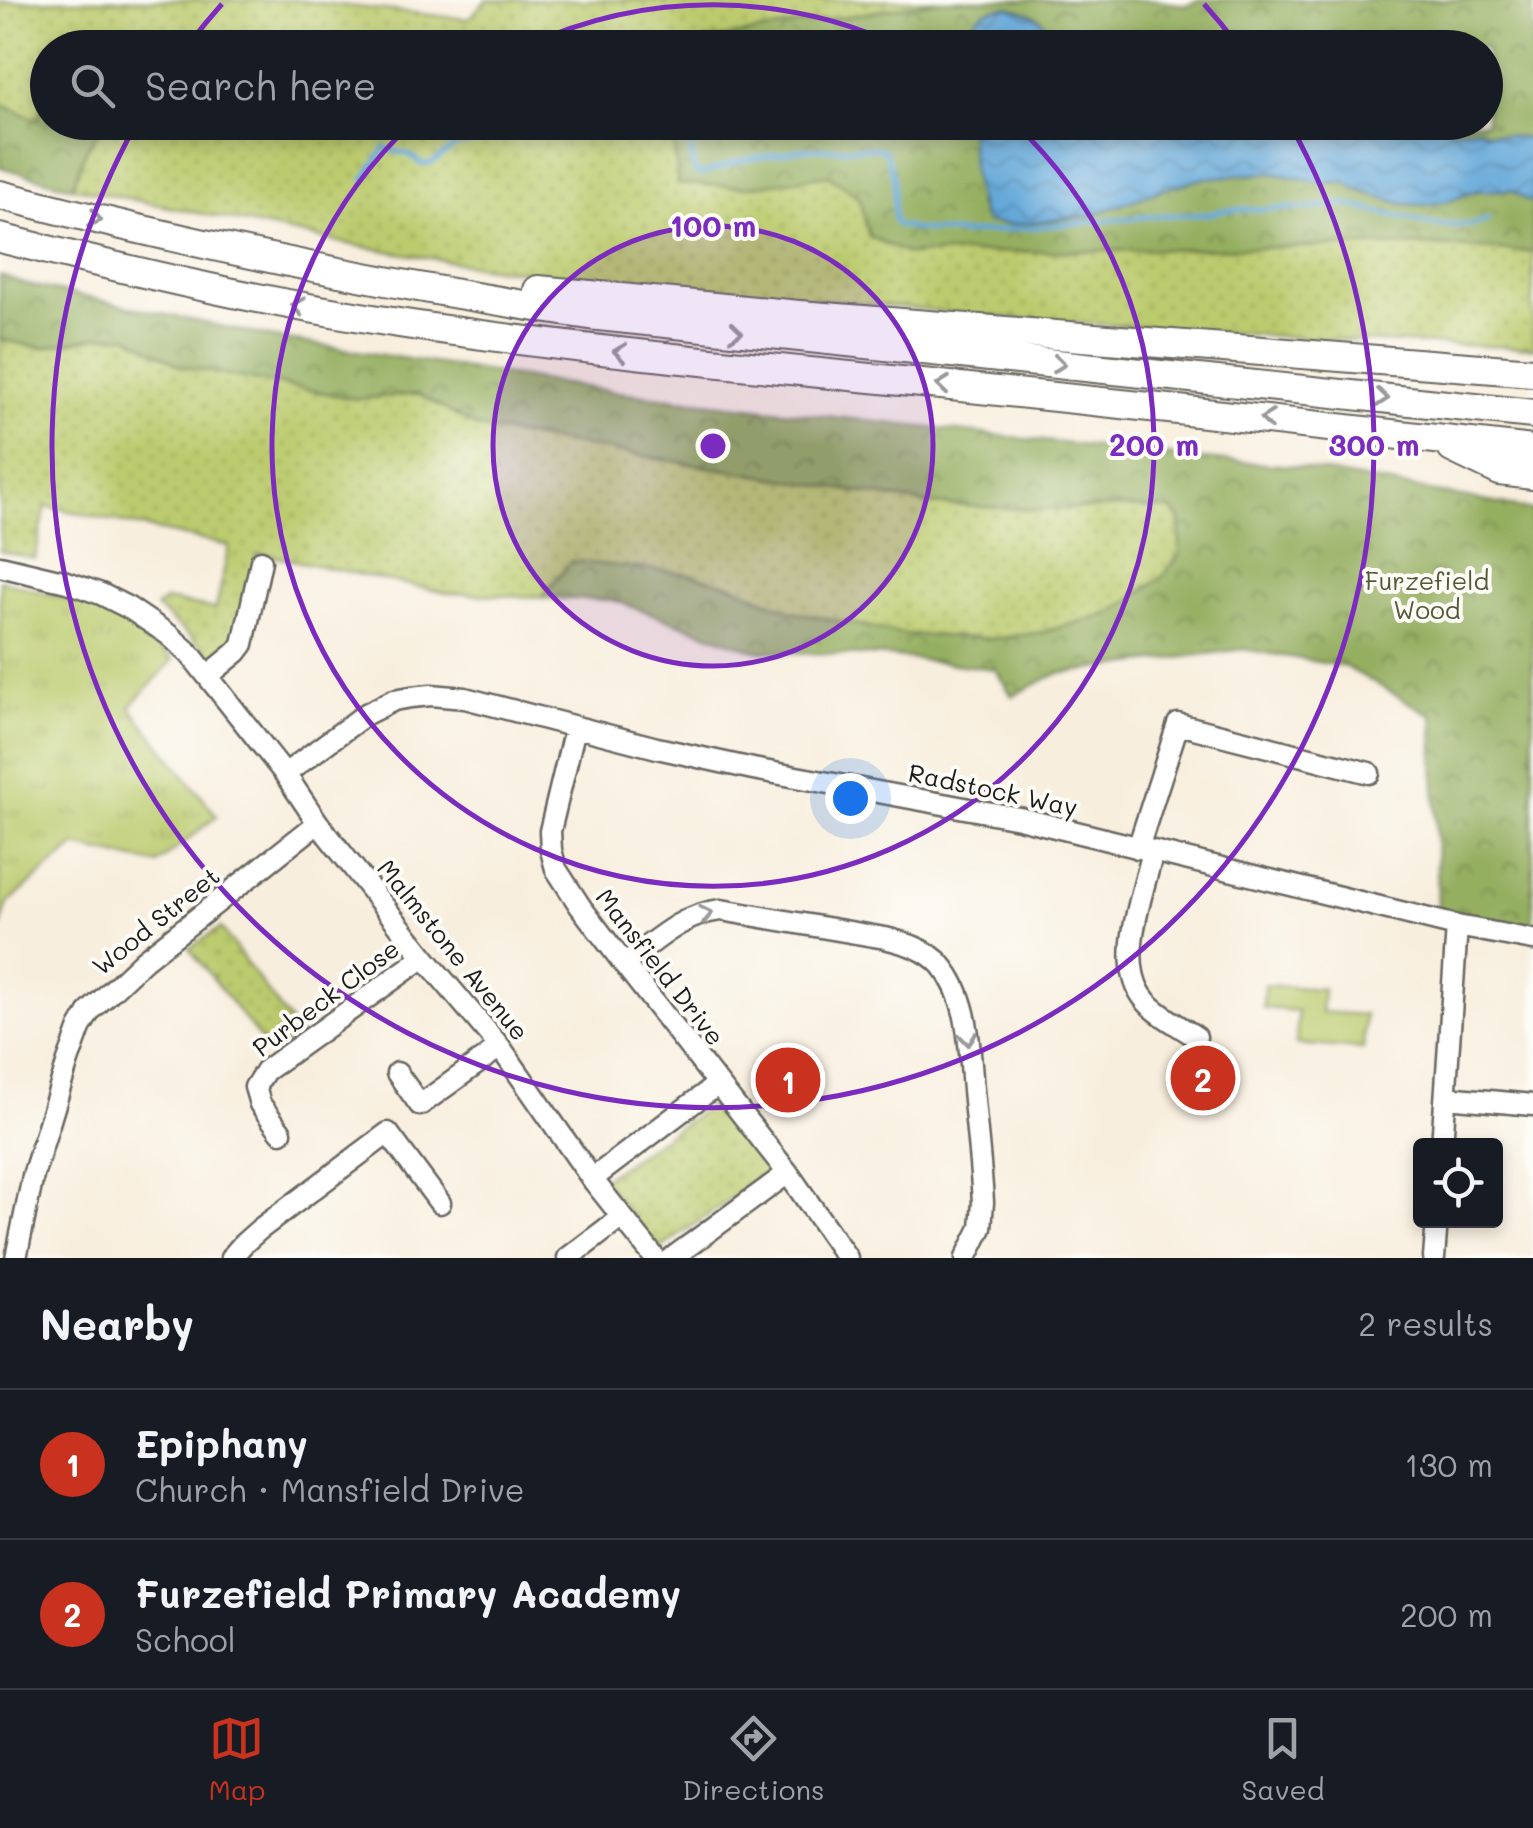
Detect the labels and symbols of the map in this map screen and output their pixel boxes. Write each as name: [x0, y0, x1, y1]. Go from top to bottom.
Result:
text: 100 m: [670, 205, 756, 245]
one-way arrow: [86, 207, 103, 228]
one-way arrow: [290, 296, 307, 317]
one-way arrow: [728, 321, 744, 343]
one-way arrow: [612, 342, 628, 363]
one-way arrow: [1052, 353, 1068, 374]
one-way arrow: [935, 375, 951, 397]
one-way arrow: [1375, 387, 1391, 408]
one-way arrow: [1258, 409, 1274, 430]
text: 200 m: [1109, 424, 1199, 464]
text: 300 m: [1328, 424, 1420, 464]
centre of rings: [695, 428, 731, 464]
park label: Furzefield Wood: [1365, 564, 1489, 625]
street label: Radstock Way: [906, 755, 1081, 824]
your location: [825, 773, 876, 824]
street label: Malmstone Avenue: [371, 852, 537, 1046]
street label: Wood Street: [85, 859, 226, 981]
street label: Mansfield Drive: [590, 881, 732, 1051]
one-way arrow: [697, 905, 714, 926]
street label: Purbeck Close: [246, 932, 405, 1063]
one-way arrow: [957, 1032, 978, 1048]
pin: 2: [1170, 1040, 1236, 1116]
pin: 1: [756, 1042, 820, 1118]

